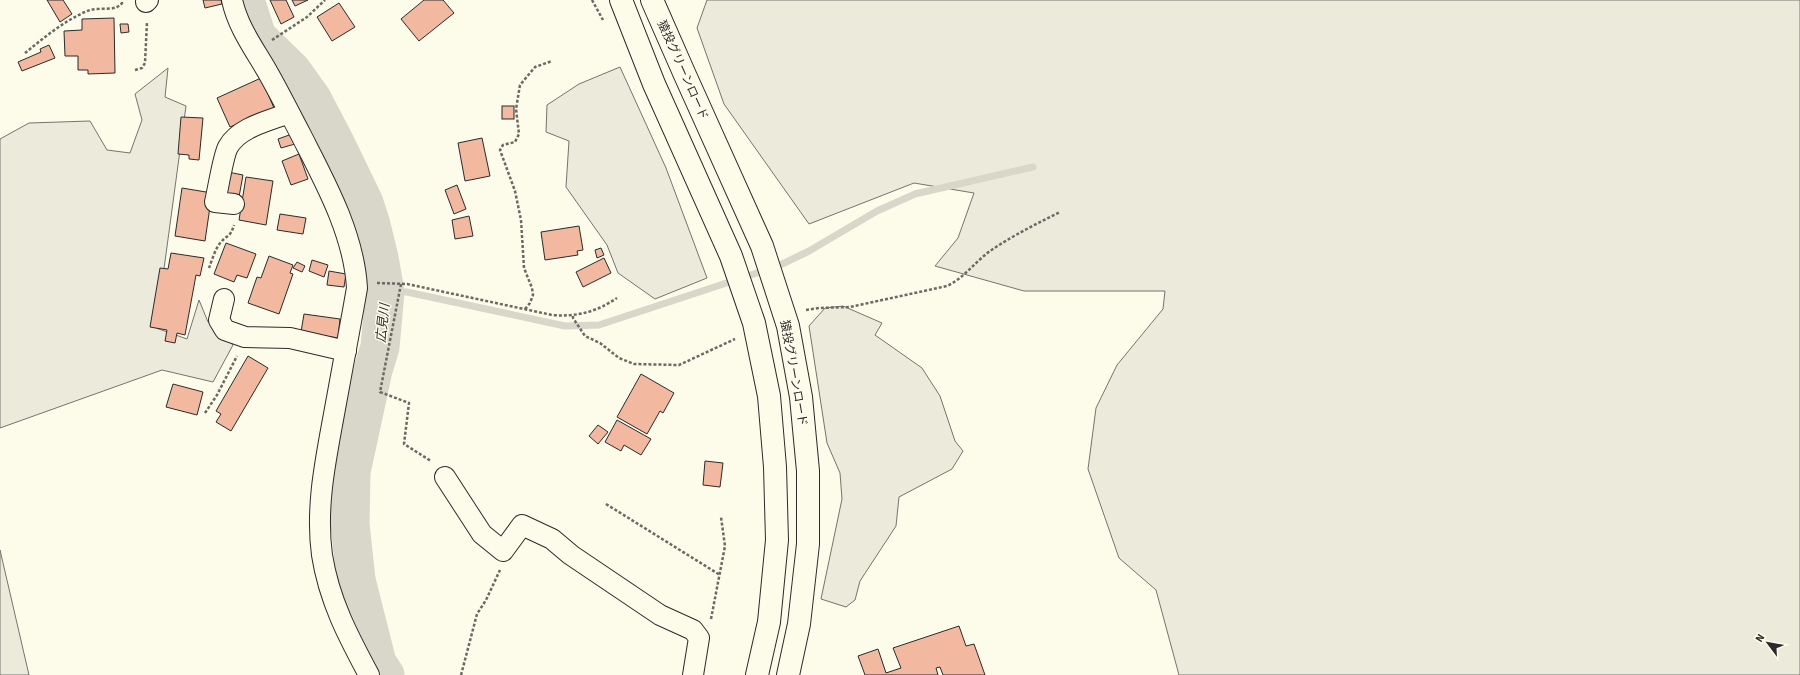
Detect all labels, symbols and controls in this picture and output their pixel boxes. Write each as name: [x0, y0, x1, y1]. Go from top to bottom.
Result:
street label: 猿投グリーンロード: [653, 18, 712, 123]
water label: 広見川: [372, 301, 394, 343]
street label: 猿投グリーンロード: [776, 319, 811, 427]
north arrow: [1748, 623, 1788, 663]
text: N: [1752, 631, 1768, 645]

